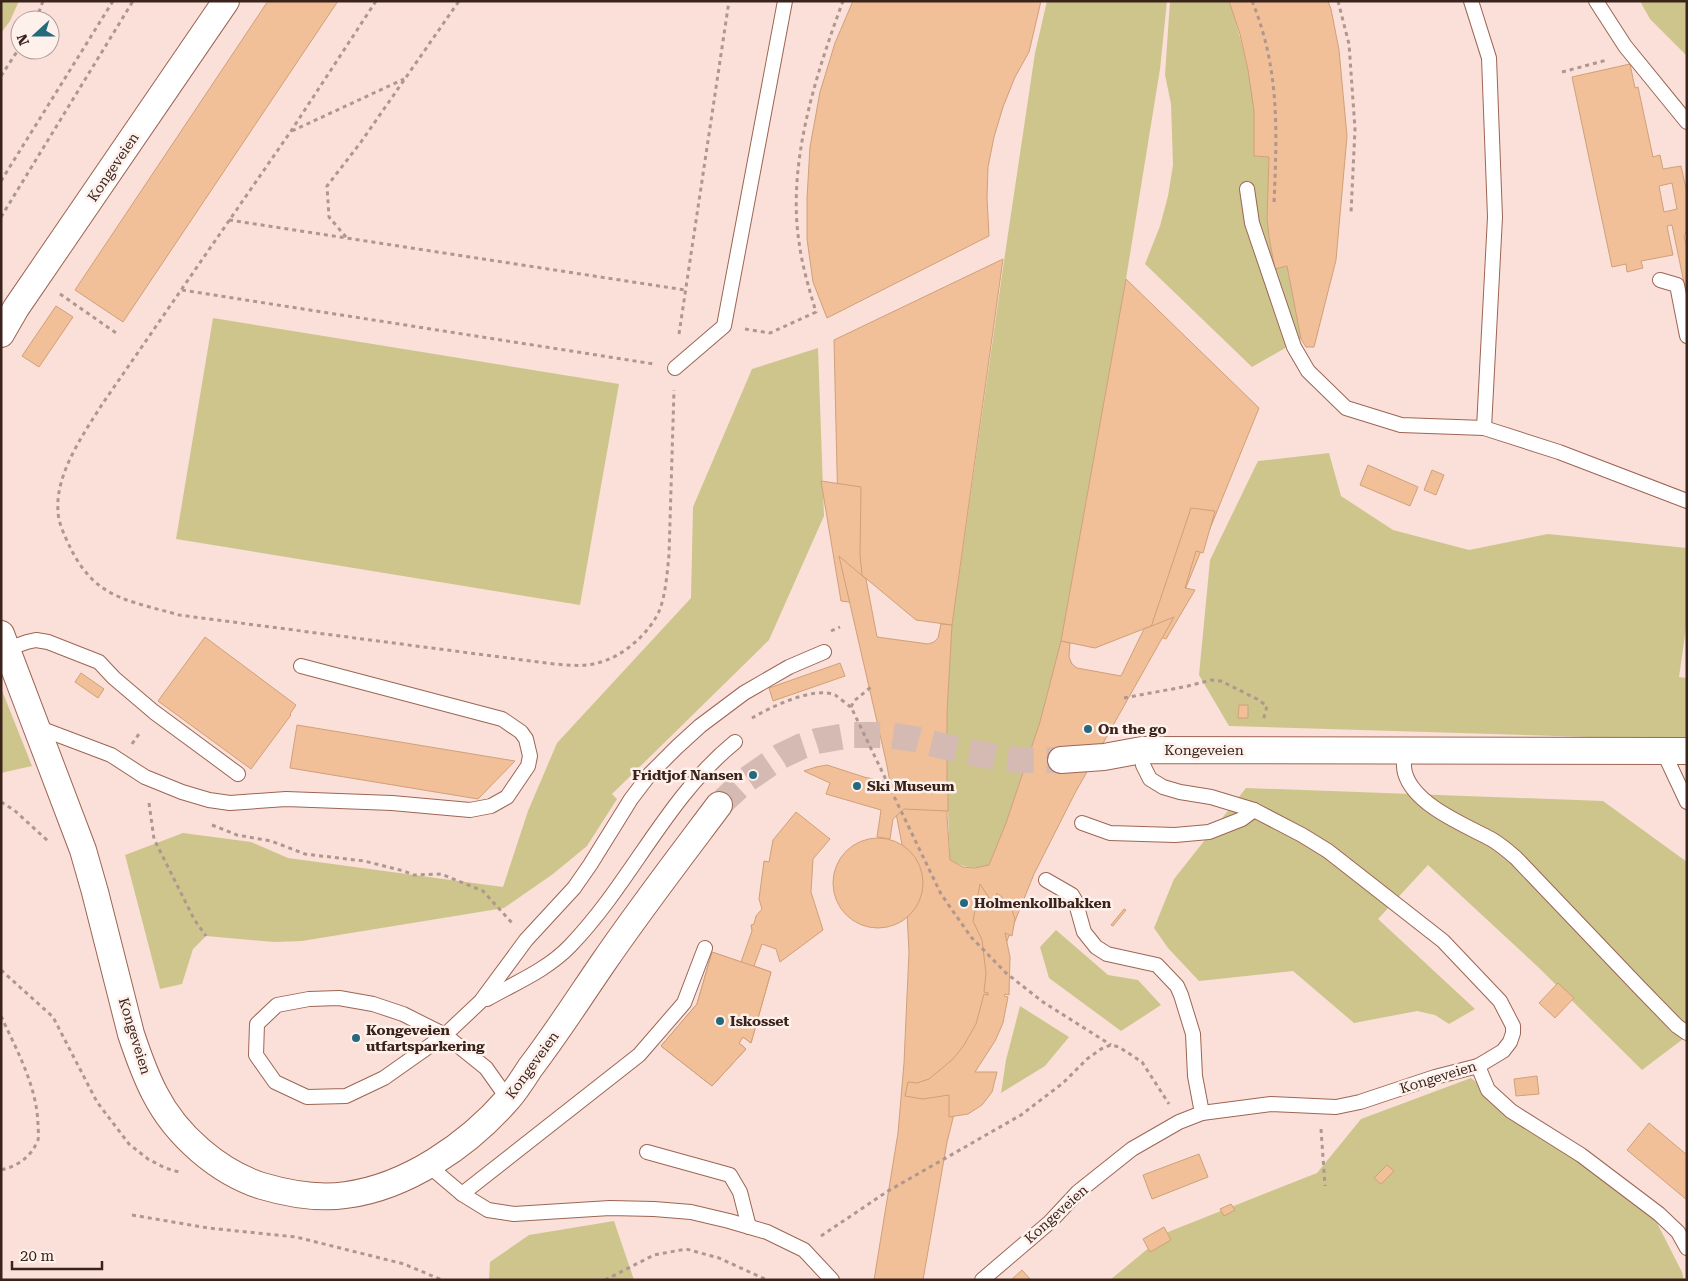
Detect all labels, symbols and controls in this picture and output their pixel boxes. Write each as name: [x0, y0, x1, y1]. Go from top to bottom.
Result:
north arrow: [10, 10, 60, 60]
text: N: [13, 32, 32, 48]
street label: Kongeveien: [84, 130, 142, 204]
place label: On the go: [1098, 721, 1167, 737]
marker: On the go: [1082, 723, 1094, 735]
street label: Kongeveien: [1164, 742, 1244, 758]
place label: Fridtjof Nansen: [632, 767, 744, 783]
marker: Fridtjof Nansen: [747, 769, 759, 781]
place label: Ski Museum: [867, 778, 955, 794]
marker: Ski Museum: [851, 780, 863, 792]
place label: Holmenkollbakken: [974, 895, 1112, 911]
marker: Holmenkollbakken: [958, 897, 970, 909]
street label: Kongeveien: [116, 996, 154, 1076]
place label: Iskosset: [730, 1013, 790, 1029]
marker: Iskosset: [714, 1015, 726, 1027]
place label: Kongeveien utfartsparkering: [366, 1022, 485, 1054]
street label: Kongeveien: [502, 1028, 562, 1102]
marker: Kongeveien utfartsparkering: [350, 1032, 362, 1044]
street label: Kongeveien: [1398, 1058, 1478, 1096]
street label: Kongeveien: [1021, 1181, 1091, 1247]
scale bar: [12, 1238, 102, 1270]
text: 20 m: [20, 1247, 55, 1265]

